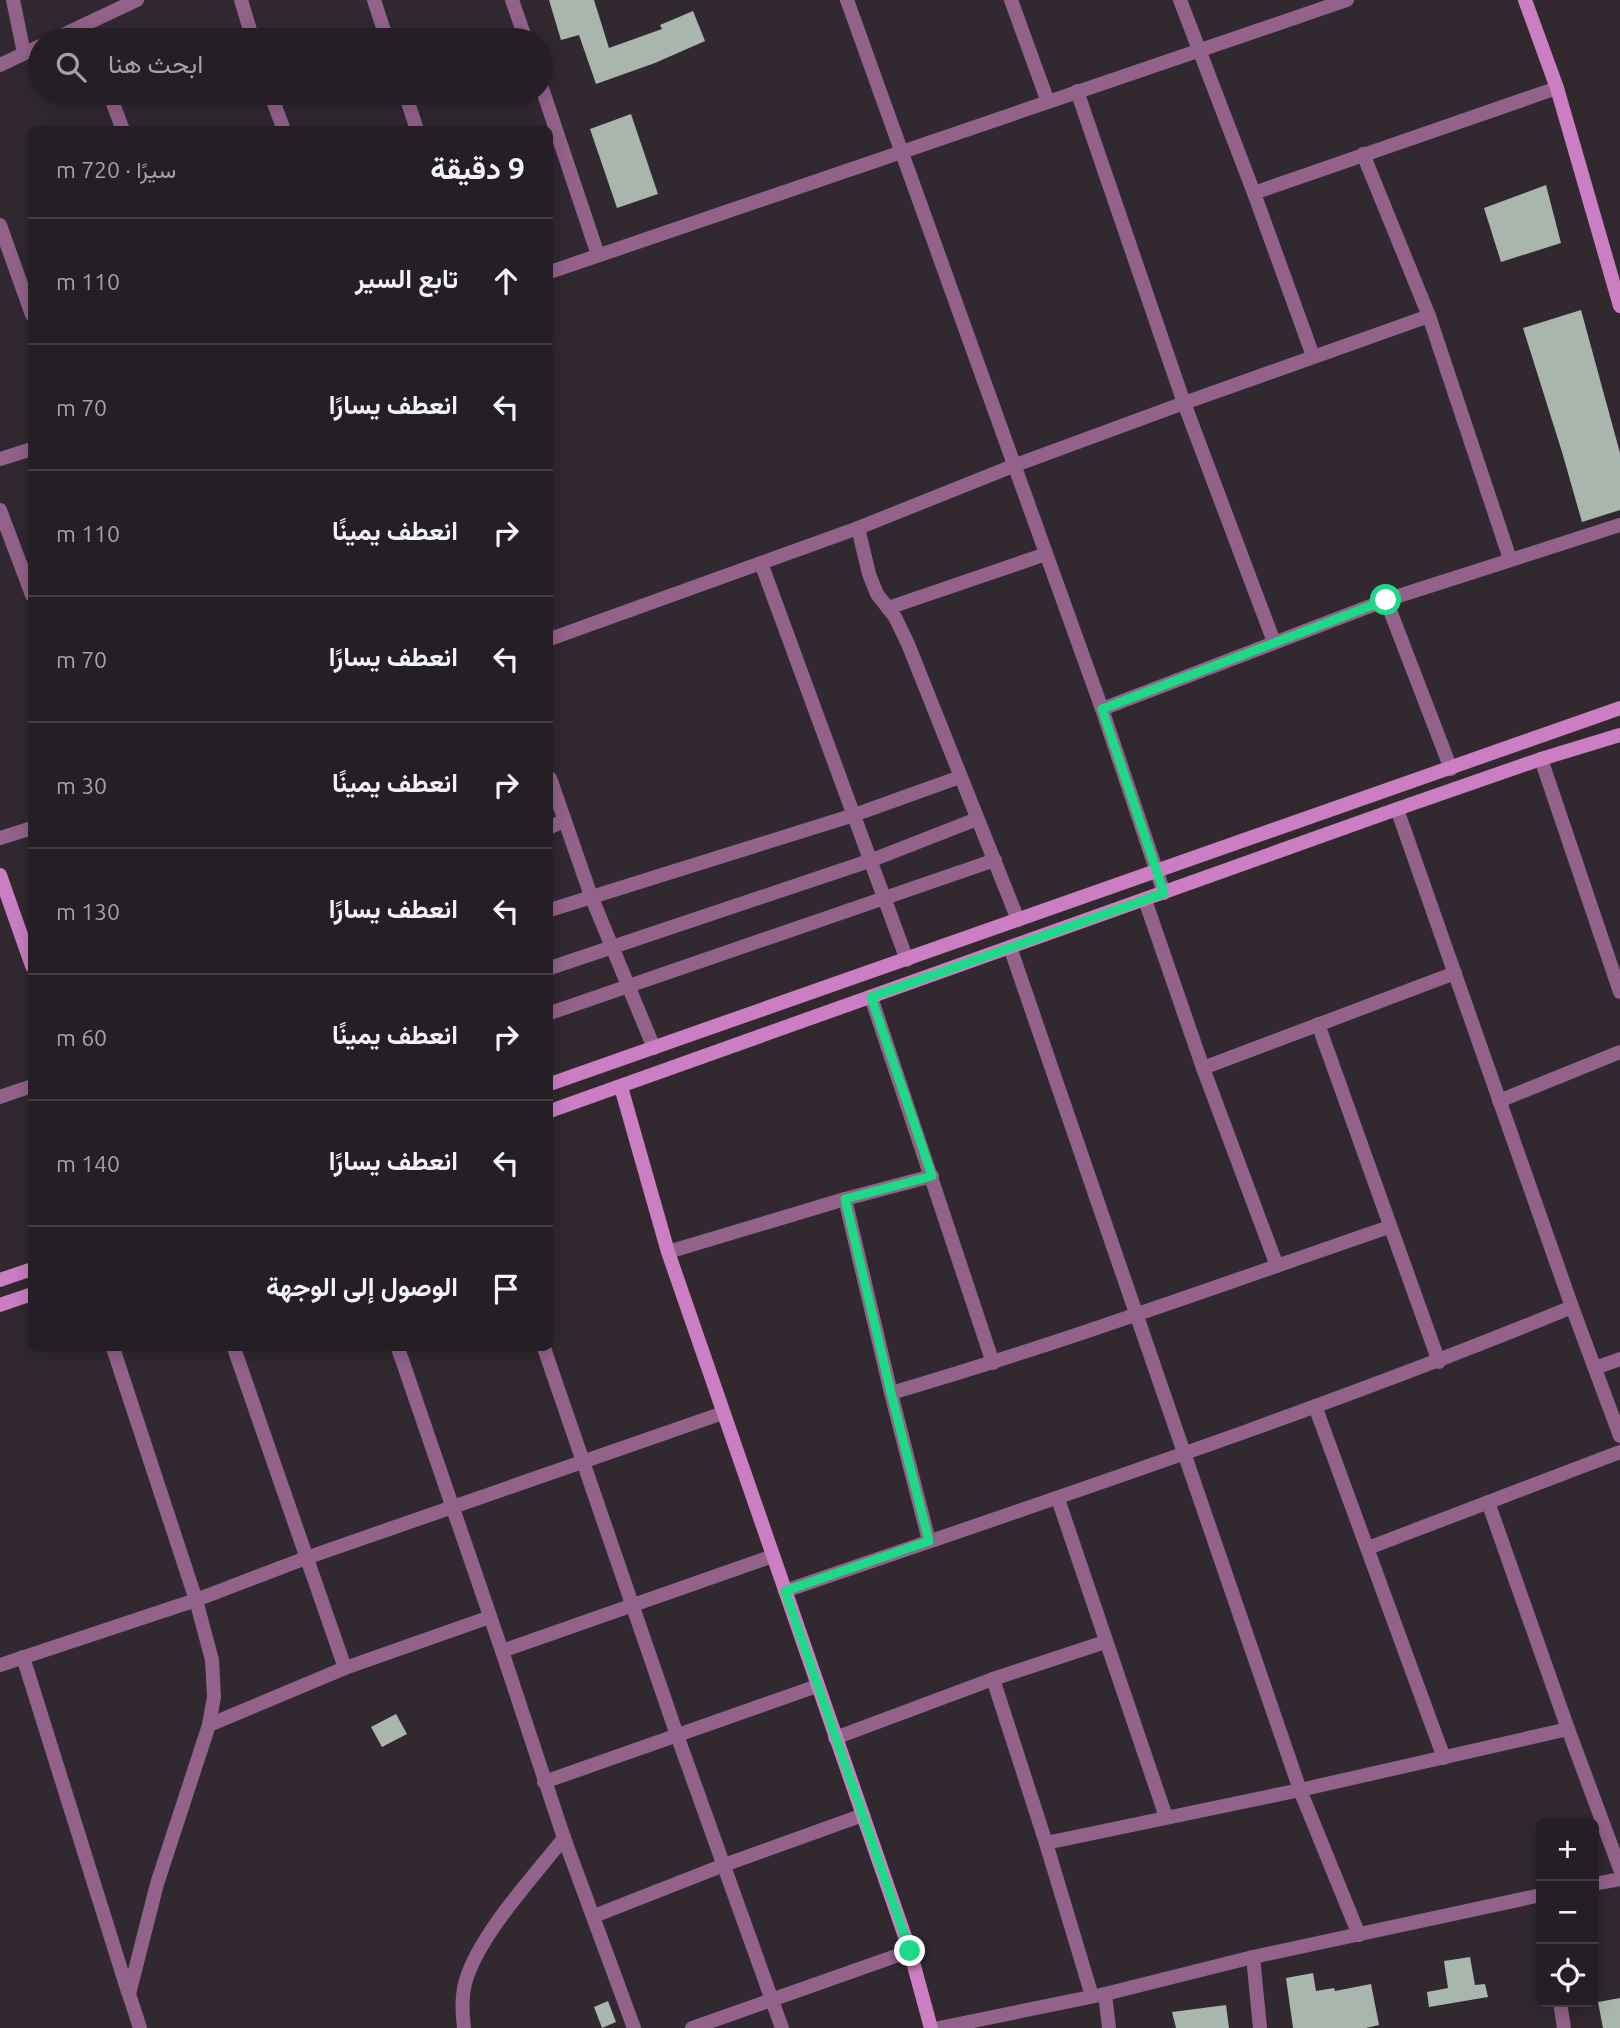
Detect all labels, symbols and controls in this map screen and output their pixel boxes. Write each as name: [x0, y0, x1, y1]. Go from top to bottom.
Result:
search box: [28, 28, 553, 105]
icon: search: [52, 48, 90, 86]
text: ابحث هنا: [108, 49, 203, 78]
text: 9 دقيقة: [430, 151, 525, 185]
text: سيرًا · 720 m: [56, 157, 176, 182]
icon: ahead: [487, 262, 525, 300]
text: تابع السير: [355, 264, 458, 293]
text: 110 m: [56, 269, 120, 294]
icon: left: [487, 388, 525, 426]
text: انعطف يسارًا: [329, 390, 458, 419]
text: 70 m: [56, 395, 107, 420]
icon: right: [487, 514, 525, 552]
text: انعطف يمينًا: [332, 516, 458, 545]
text: 110 m: [56, 521, 120, 546]
route start: [1370, 584, 1401, 615]
icon: left: [487, 640, 525, 678]
text: انعطف يسارًا: [329, 642, 458, 671]
text: 70 m: [56, 647, 107, 672]
icon: right: [487, 766, 525, 804]
text: انعطف يمينًا: [332, 768, 458, 797]
text: 30 m: [56, 773, 107, 798]
icon: left: [487, 892, 525, 930]
text: انعطف يسارًا: [329, 894, 458, 923]
text: 130 m: [56, 899, 120, 924]
icon: right: [487, 1018, 525, 1056]
text: انعطف يمينًا: [332, 1020, 458, 1049]
text: 60 m: [56, 1025, 107, 1050]
icon: left: [487, 1144, 525, 1182]
text: انعطف يسارًا: [329, 1146, 458, 1175]
text: 140 m: [56, 1151, 120, 1176]
icon: arrive: [487, 1270, 525, 1308]
text: الوصول إلى الوجهة: [266, 1272, 458, 1301]
map controls: [1536, 1818, 1599, 2007]
button: +: [1536, 1818, 1599, 1881]
button: −: [1536, 1881, 1599, 1944]
route end: [894, 1935, 925, 1966]
button: locate: [1536, 1944, 1599, 2007]

